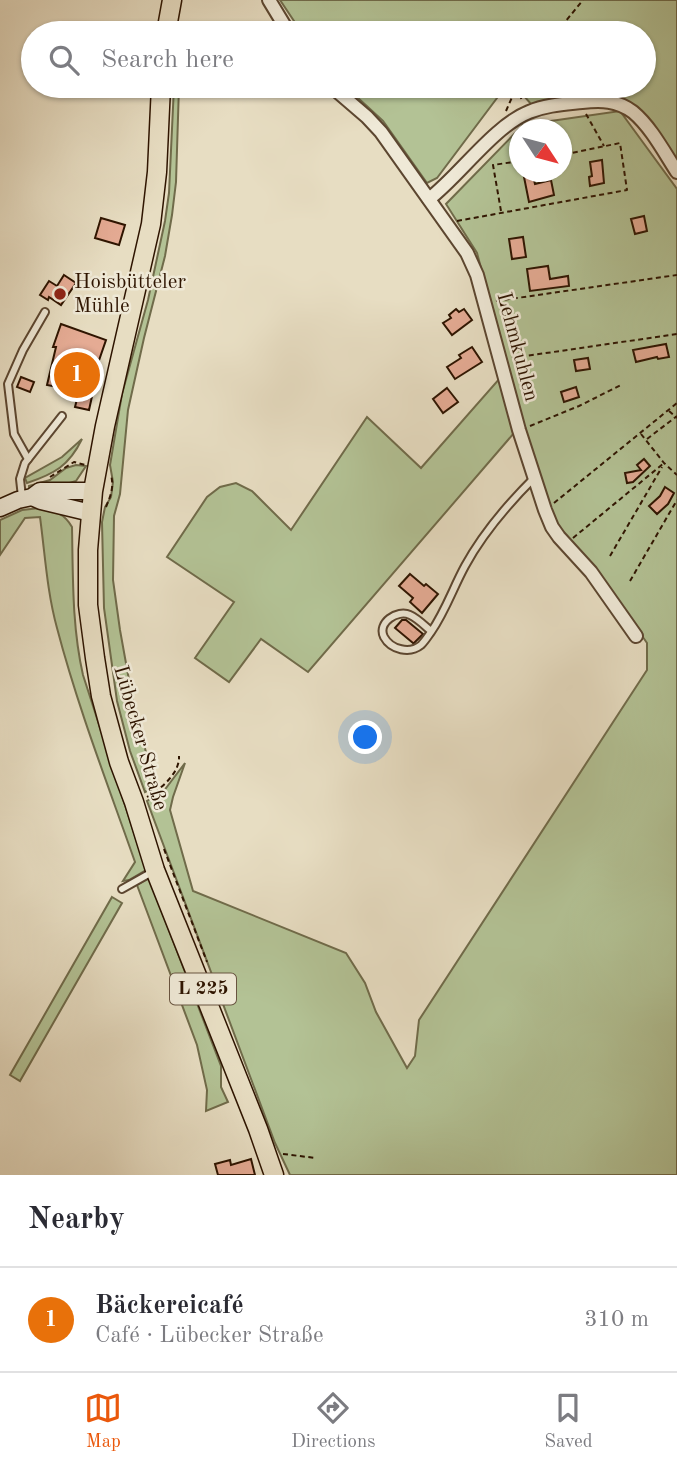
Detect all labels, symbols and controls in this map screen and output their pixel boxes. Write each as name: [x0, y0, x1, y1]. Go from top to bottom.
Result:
search box: [21, 21, 656, 98]
icon: search: [45, 41, 83, 79]
text: Search here: [101, 47, 234, 73]
north arrow: [509, 119, 572, 182]
place label: Hoisbütteler Mühle: [74, 272, 186, 317]
marker: Hoisbütteler Mühle: [52, 286, 68, 302]
street label: Lehmkuhlen: [492, 290, 542, 404]
pin: 1: [54, 349, 100, 401]
street label: Lübecker Straße: [109, 663, 171, 813]
your location: [348, 720, 382, 754]
road number: L 225: [170, 973, 236, 1004]
text: Nearby: [28, 1205, 125, 1235]
text: Bäckereicafé: [95, 1293, 244, 1319]
text: 1: [44, 1308, 58, 1331]
text: 310 m: [584, 1308, 649, 1331]
text: Café · Lübecker Straße: [95, 1324, 324, 1347]
tab: Map: [84, 1389, 122, 1454]
tab: Directions: [291, 1389, 376, 1454]
tab: Saved: [544, 1389, 593, 1454]

